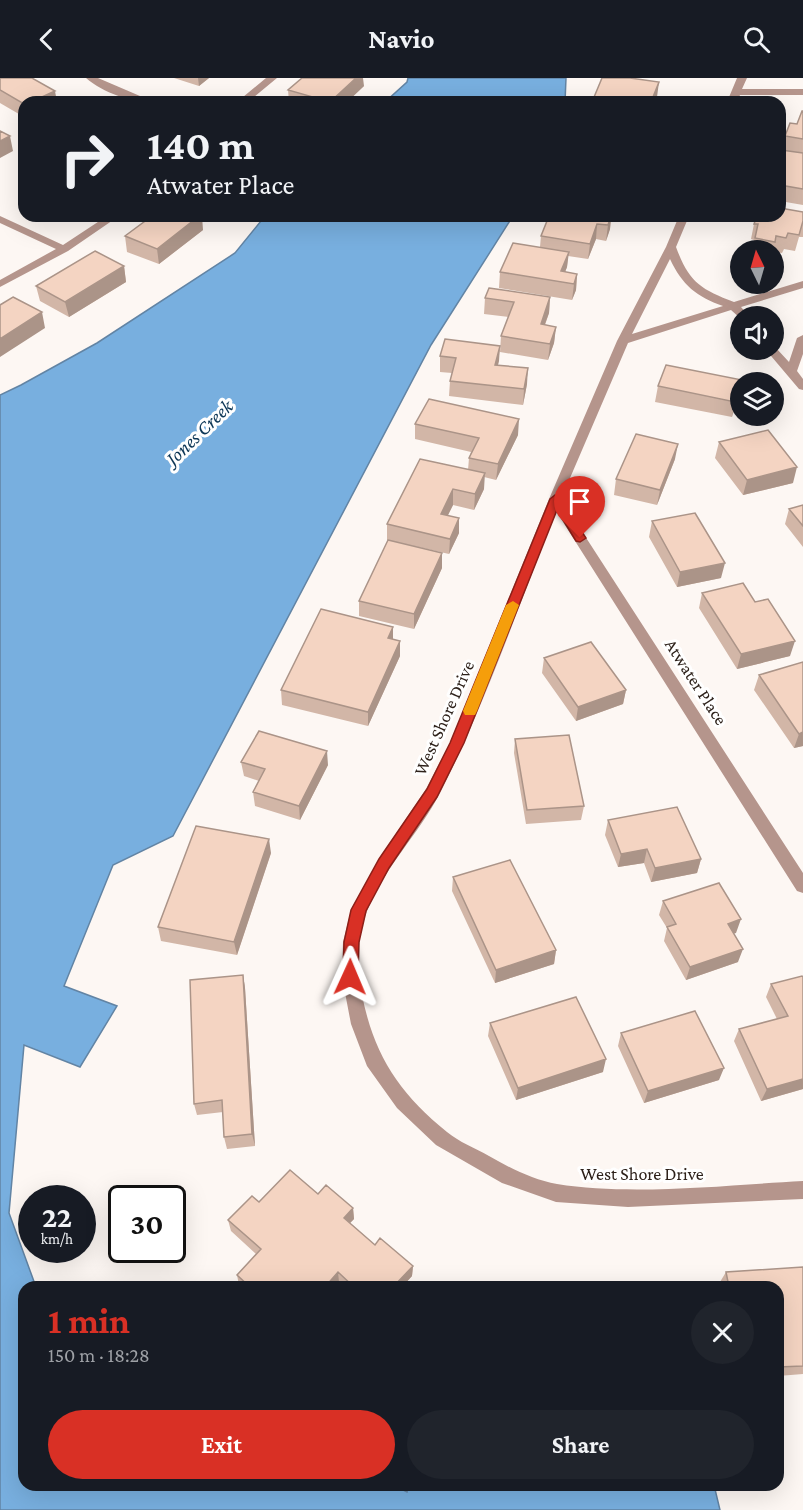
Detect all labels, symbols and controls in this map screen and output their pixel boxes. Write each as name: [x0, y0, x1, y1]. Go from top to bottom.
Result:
icon: back: [30, 23, 63, 56]
icon: search: [740, 23, 773, 56]
text: Navio: [368, 24, 435, 54]
icon: right: [48, 120, 126, 198]
text: 140 m: [147, 121, 255, 168]
text: Atwater Place: [147, 170, 294, 200]
north arrow: [730, 240, 784, 294]
map controls: [730, 240, 784, 426]
button: sound: [730, 306, 784, 360]
button: layers: [730, 372, 784, 426]
water label: Jones Creek: [159, 394, 239, 472]
pin: [554, 476, 605, 538]
icon: arrive: [563, 485, 596, 518]
street label: Atwater Place: [661, 635, 731, 729]
street label: West Shore Drive: [410, 657, 478, 779]
position arrow: [318, 945, 382, 1009]
street label: West Shore Drive: [580, 1164, 704, 1184]
speed limit sign: 30: [108, 1185, 186, 1263]
text: 22: [42, 1200, 72, 1233]
text: km/h: [41, 1231, 73, 1247]
text: 1 min: [48, 1301, 130, 1341]
button: close: [691, 1301, 754, 1364]
text: 150 m · 18:28: [48, 1344, 150, 1366]
button: Exit: [48, 1410, 395, 1479]
button: Share: [407, 1410, 754, 1479]

